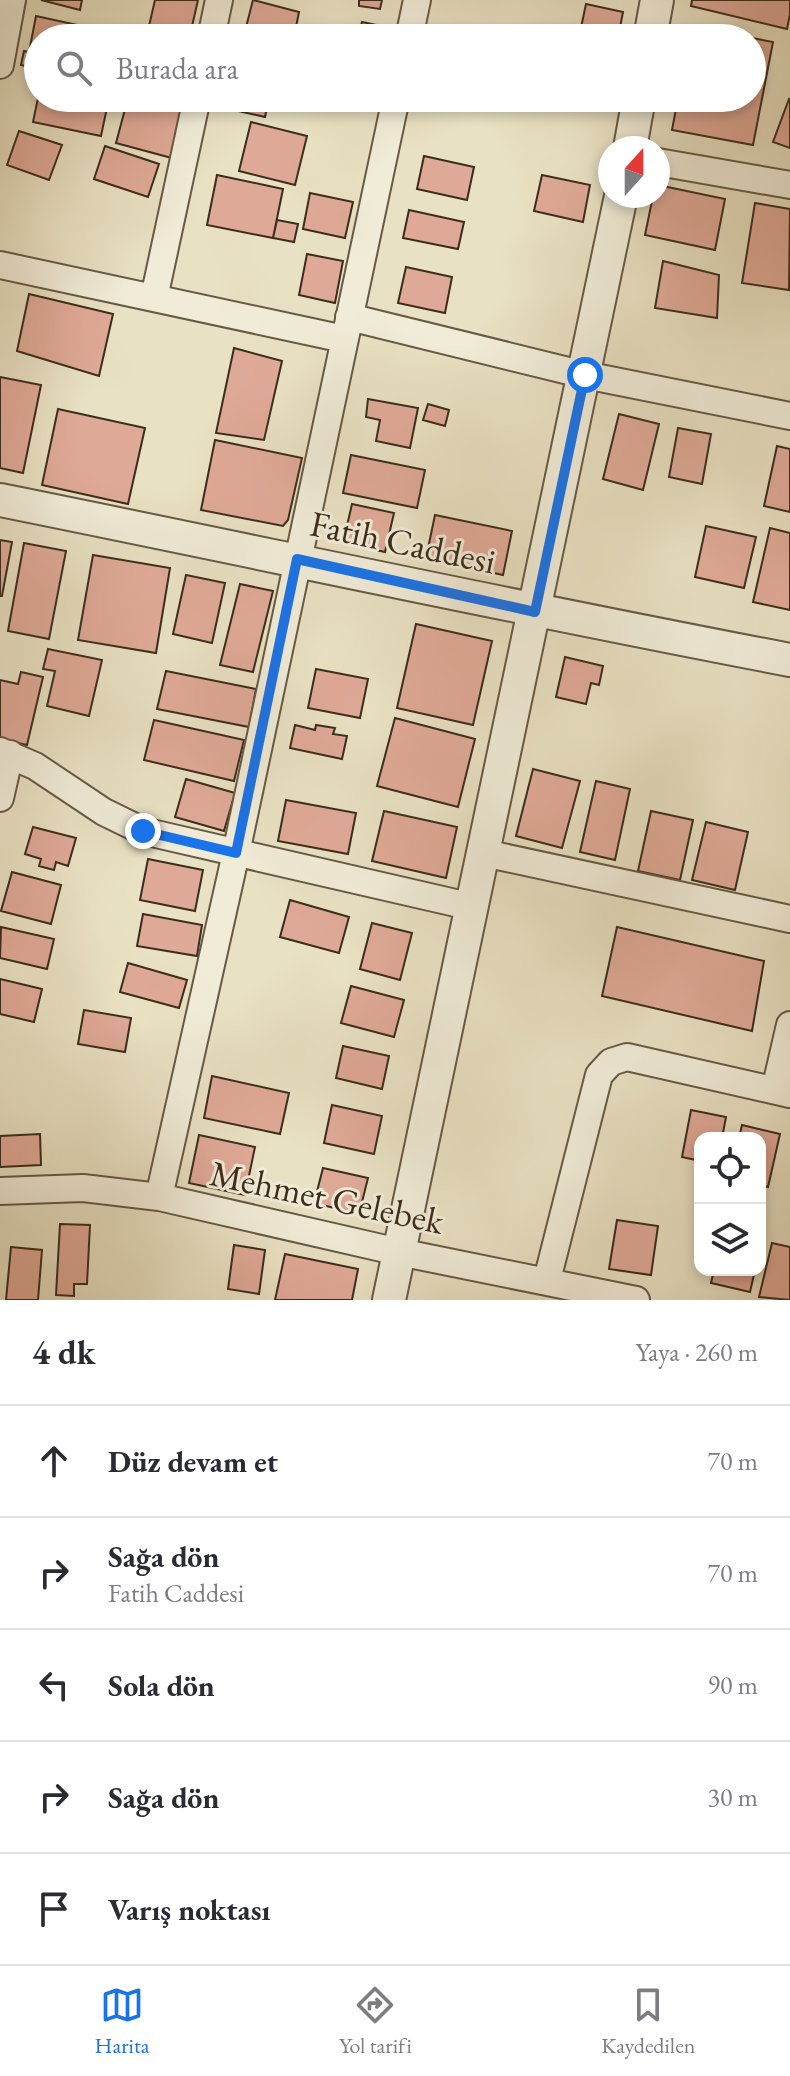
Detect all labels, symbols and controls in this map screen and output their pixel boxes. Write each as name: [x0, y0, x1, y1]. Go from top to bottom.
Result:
search box: [24, 24, 766, 112]
icon: search: [52, 46, 96, 90]
text: Burada ara: [116, 49, 239, 88]
north arrow: [598, 136, 670, 208]
route start: [567, 357, 603, 393]
street label: Fatih Caddesi: [306, 499, 500, 585]
route end: [125, 813, 161, 849]
map controls: [694, 1132, 766, 1276]
button: locate: [694, 1132, 766, 1204]
street label: Mehmet Gelebek: [206, 1149, 449, 1245]
button: layers: [694, 1204, 766, 1276]
text: 4 dk: [32, 1330, 95, 1374]
text: Yaya · 260 m: [636, 1335, 758, 1369]
icon: ahead: [32, 1439, 76, 1483]
text: Düz devam et: [108, 1442, 278, 1481]
text: 70 m: [708, 1444, 758, 1478]
text: Sağa dön: [108, 1537, 219, 1576]
icon: right: [32, 1551, 76, 1595]
text: 70 m: [708, 1556, 758, 1590]
text: Fatih Caddesi: [108, 1576, 244, 1610]
icon: left: [32, 1663, 76, 1707]
text: Sola dön: [108, 1666, 215, 1705]
text: 90 m: [708, 1668, 758, 1702]
icon: right: [32, 1775, 76, 1819]
text: Sağa dön: [108, 1778, 219, 1817]
text: 30 m: [708, 1780, 758, 1814]
icon: arrive: [32, 1887, 76, 1931]
text: Varış noktası: [108, 1890, 270, 1929]
tab: Harita: [95, 1983, 150, 2060]
tab: Yol tarifi: [339, 1983, 412, 2060]
tab: Kaydedilen: [601, 1983, 695, 2060]

